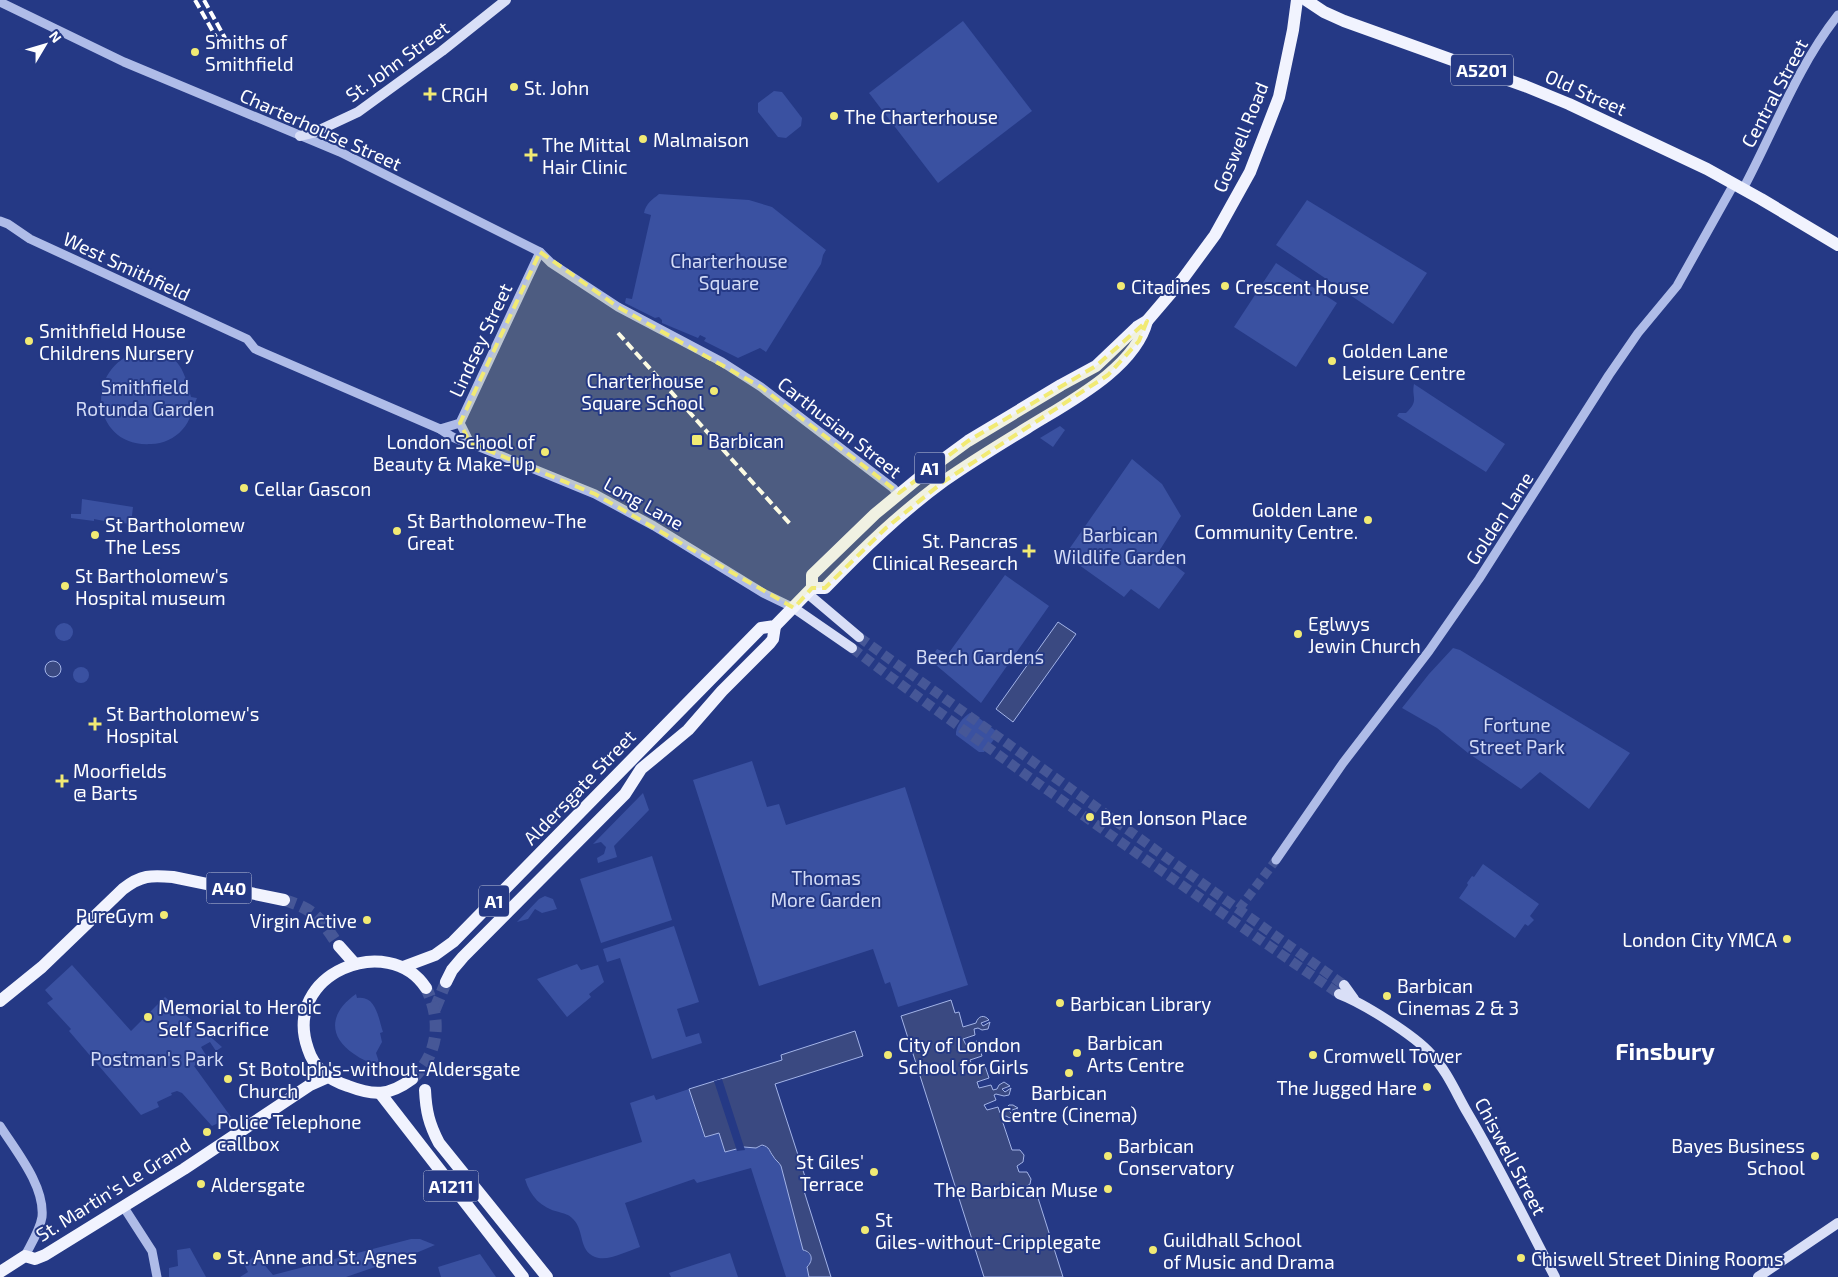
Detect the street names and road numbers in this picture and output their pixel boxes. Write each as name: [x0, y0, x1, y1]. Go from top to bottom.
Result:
street label: St. John Street: [341, 16, 453, 106]
street label: Central Street: [1736, 35, 1812, 151]
road number: A5201: [1451, 54, 1513, 86]
street label: Old Street: [1542, 64, 1630, 120]
street label: Goswell Road: [1207, 78, 1273, 196]
street label: Charterhouse Street: [237, 83, 405, 175]
street label: West Smithfield: [60, 227, 194, 305]
street label: Lindsey Street: [444, 279, 516, 401]
street label: Carthusian Street: [773, 371, 907, 483]
road number: A1: [915, 452, 945, 483]
street label: Golden Lane: [1460, 467, 1538, 569]
street label: Long Lane: [600, 472, 688, 534]
street label: Aldersgate Street: [518, 725, 640, 849]
road number: A40: [206, 872, 252, 904]
road number: A1: [479, 886, 509, 916]
street label: Chiswell Street: [1470, 1093, 1552, 1219]
street label: St. Martin's Le Grand: [32, 1132, 194, 1246]
road number: A1211: [424, 1170, 478, 1202]

